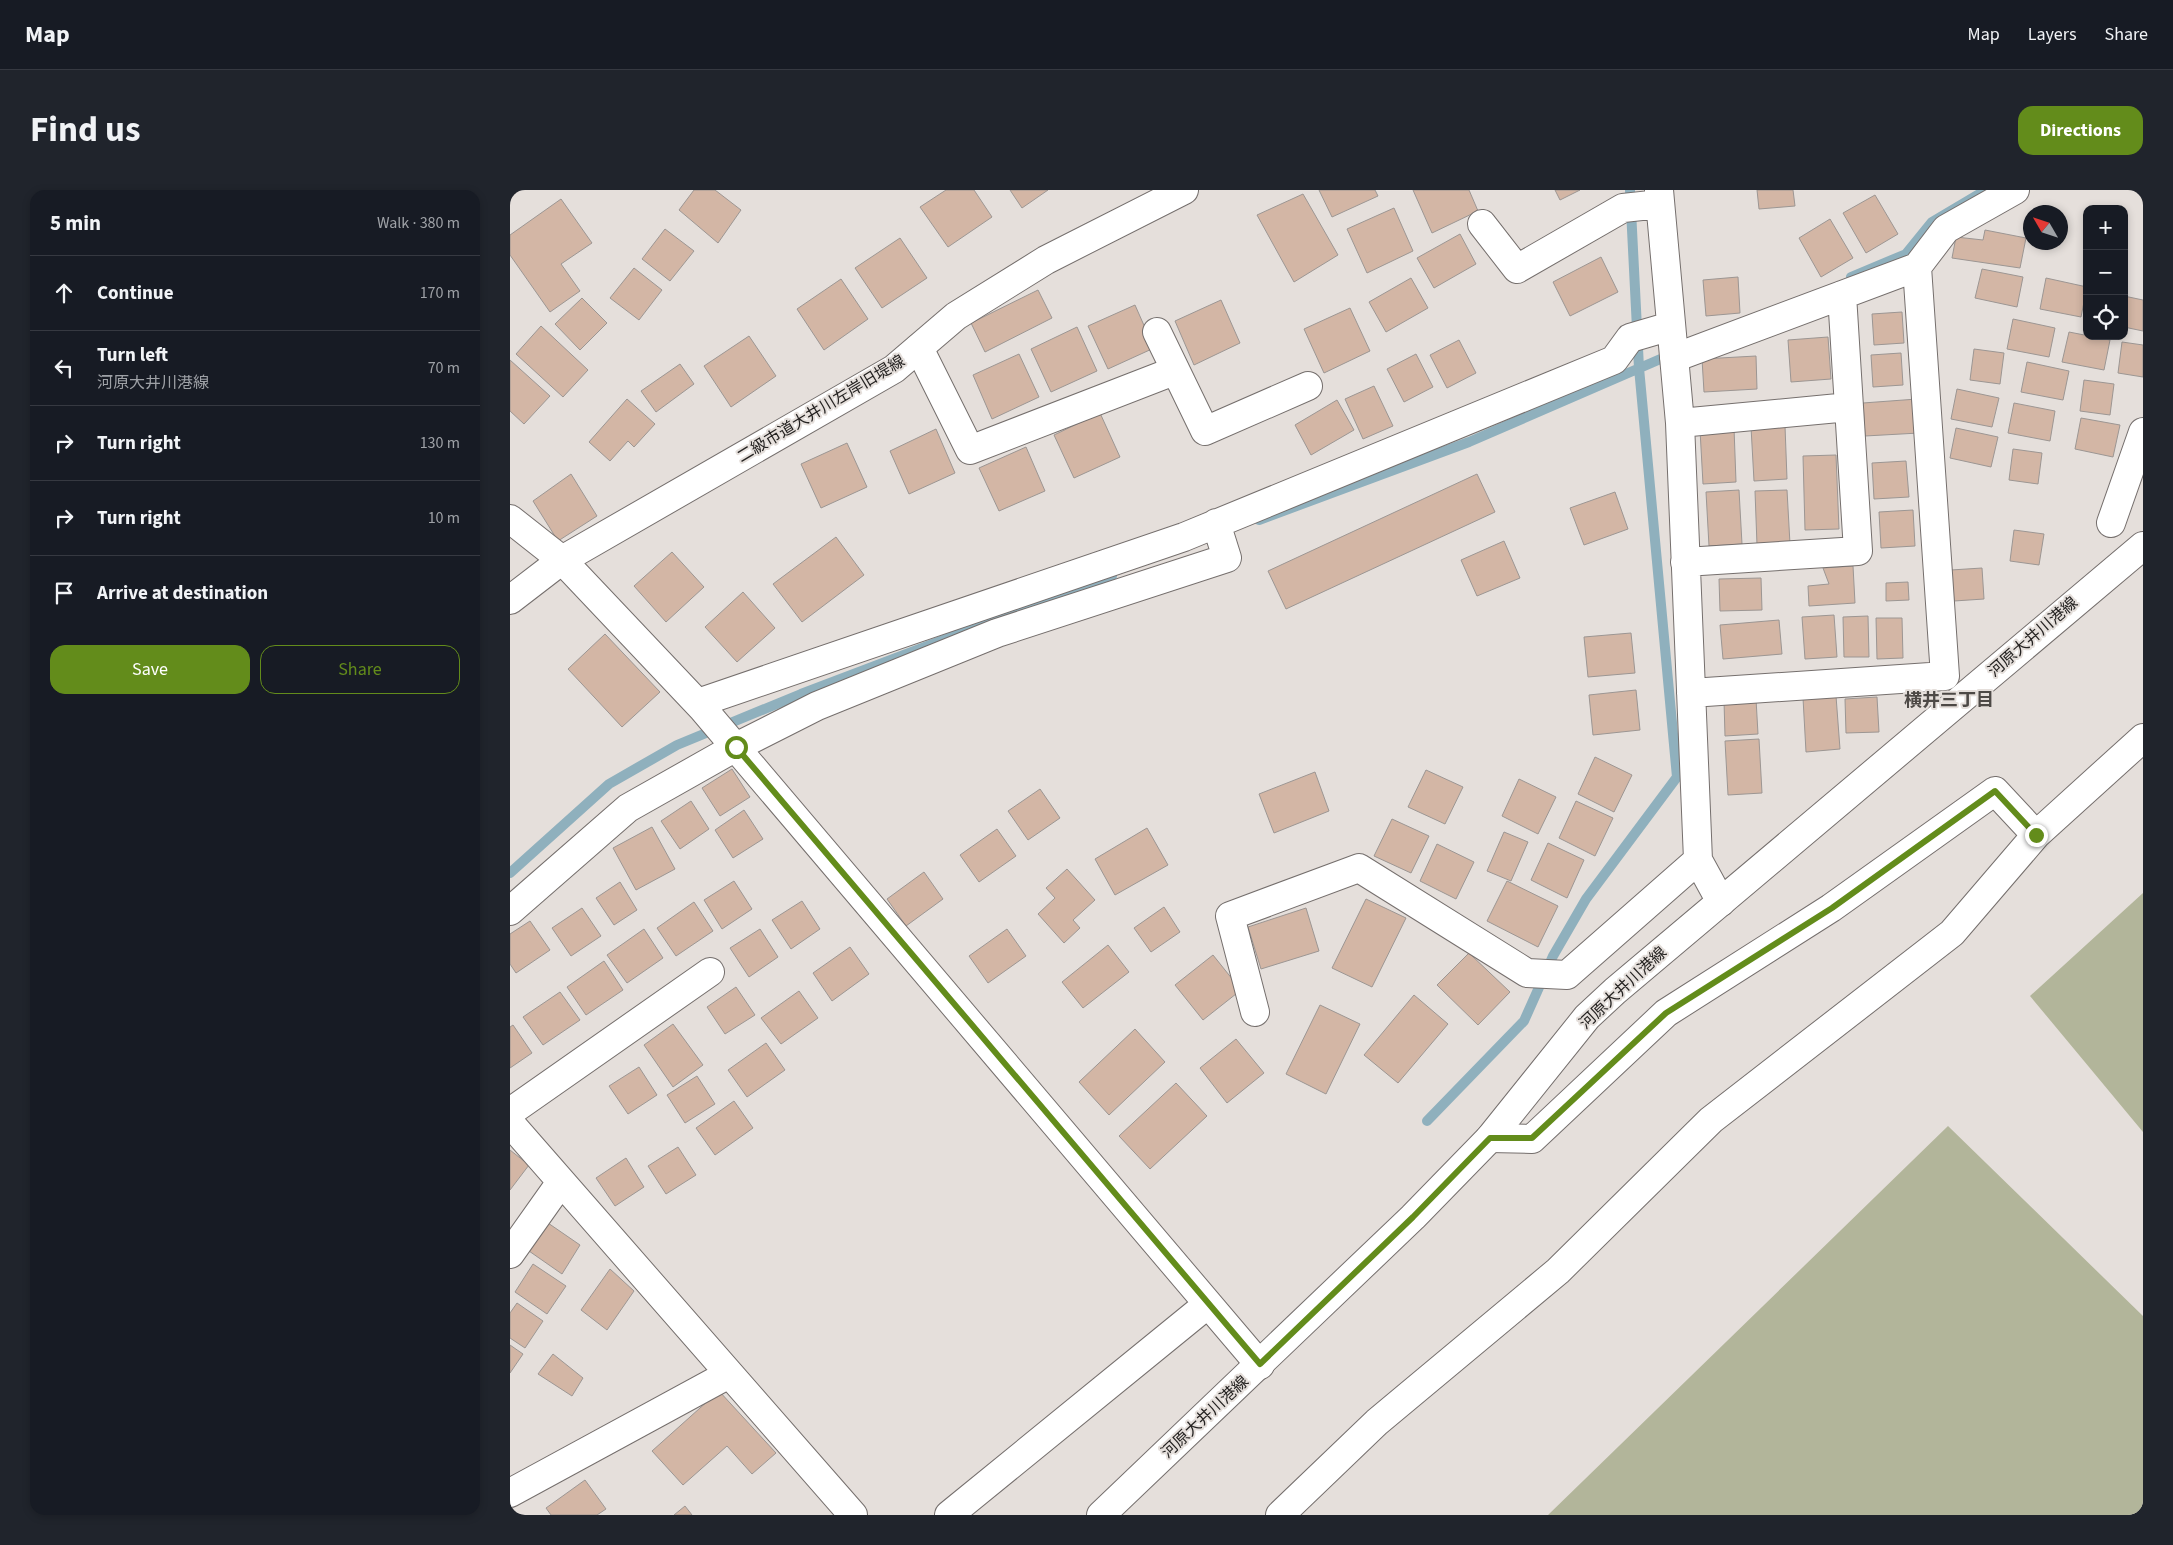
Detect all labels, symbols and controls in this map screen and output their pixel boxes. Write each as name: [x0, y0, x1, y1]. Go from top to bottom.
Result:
text: Map: [25, 17, 70, 52]
text: Map: [1968, 22, 2000, 47]
text: Layers: [2028, 22, 2077, 47]
text: Share: [2105, 22, 2148, 47]
text: Find us: [30, 105, 140, 155]
button: Directions: [2018, 106, 2143, 155]
north arrow: [2023, 205, 2068, 250]
map controls: [2083, 205, 2128, 340]
button: +: [2083, 205, 2128, 250]
text: 5 min: [50, 208, 101, 238]
text: Walk · 380 m: [377, 212, 460, 234]
button: −: [2083, 250, 2128, 295]
icon: ahead: [50, 279, 78, 307]
text: Continue: [97, 280, 174, 307]
text: 170 m: [420, 282, 460, 304]
button: locate: [2083, 295, 2128, 340]
text: Turn left: [97, 342, 168, 369]
street label: 二級市道大井川左岸旧堤線: [733, 350, 909, 468]
icon: left: [50, 354, 78, 382]
text: 70 m: [428, 357, 460, 379]
text: 河原大井川港線: [97, 372, 209, 394]
icon: right: [50, 429, 78, 457]
text: Turn right: [97, 430, 181, 457]
text: 130 m: [420, 432, 460, 454]
icon: right: [50, 504, 78, 532]
text: Turn right: [97, 505, 181, 532]
text: 10 m: [428, 507, 460, 529]
icon: arrive: [50, 579, 78, 607]
text: Arrive at destination: [97, 580, 268, 607]
street label: 河原大井川港線: [1984, 592, 2082, 682]
button: Save: [50, 645, 250, 694]
button: Share: [260, 645, 460, 694]
district label: 横井三丁目: [1904, 688, 1994, 713]
route start: [725, 736, 748, 759]
route end: [2025, 824, 2048, 847]
street label: 河原大井川港線: [1575, 942, 1671, 1034]
street label: 河原大井川港線: [1157, 1371, 1253, 1463]

